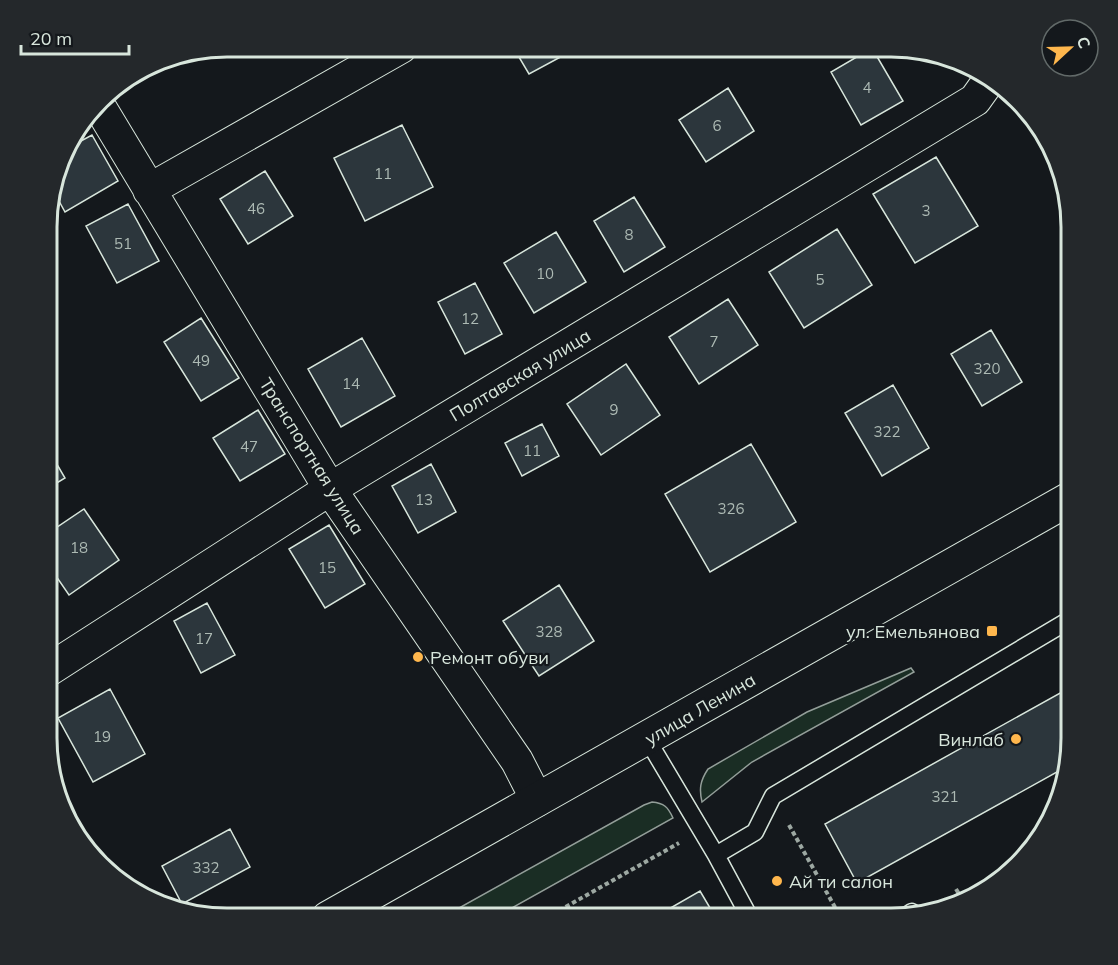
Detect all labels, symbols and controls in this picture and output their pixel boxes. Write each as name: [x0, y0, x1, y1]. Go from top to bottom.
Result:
scale bar: [21, 18, 129, 56]
north arrow: [1040, 18, 1100, 78]
text: 20 m: [30, 27, 72, 50]
text: С: [1073, 34, 1095, 51]
house number: 4: [862, 78, 872, 97]
house number: 6: [712, 116, 722, 135]
house number: 11: [374, 164, 392, 183]
house number: 46: [247, 199, 265, 218]
house number: 3: [921, 201, 931, 220]
house number: 8: [624, 225, 634, 244]
house number: 51: [114, 234, 132, 253]
house number: 10: [536, 264, 554, 283]
house number: 5: [815, 270, 825, 289]
house number: 12: [461, 309, 479, 328]
street label: Полтавская улица: [445, 324, 595, 426]
house number: 7: [709, 332, 719, 351]
house number: 49: [192, 351, 210, 370]
house number: 320: [973, 359, 1001, 378]
street label: Транспортная улица: [254, 373, 370, 539]
house number: 14: [342, 374, 360, 393]
house number: 9: [609, 400, 619, 419]
house number: 322: [873, 422, 901, 441]
house number: 47: [240, 437, 258, 456]
house number: 11: [523, 441, 541, 460]
house number: 13: [415, 490, 433, 509]
house number: 326: [717, 499, 745, 518]
house number: 18: [70, 538, 88, 557]
house number: 15: [318, 558, 336, 577]
place label: ул. Емельянова: [846, 620, 980, 643]
house number: 328: [535, 622, 563, 641]
marker: ул. Емельянова: [985, 624, 999, 638]
house number: 17: [195, 629, 213, 648]
place label: Ремонт обуви: [430, 646, 549, 669]
marker: Ремонт обуви: [411, 650, 425, 664]
street label: улица Ленина: [641, 668, 759, 750]
house number: 19: [93, 727, 111, 746]
place label: Винлаб: [938, 728, 1004, 751]
marker: Винлаб: [1009, 732, 1023, 746]
house number: 321: [931, 787, 959, 806]
house number: 332: [192, 858, 220, 877]
place label: Ай ти салон: [789, 870, 893, 893]
marker: Ай ти салон: [770, 874, 784, 888]

